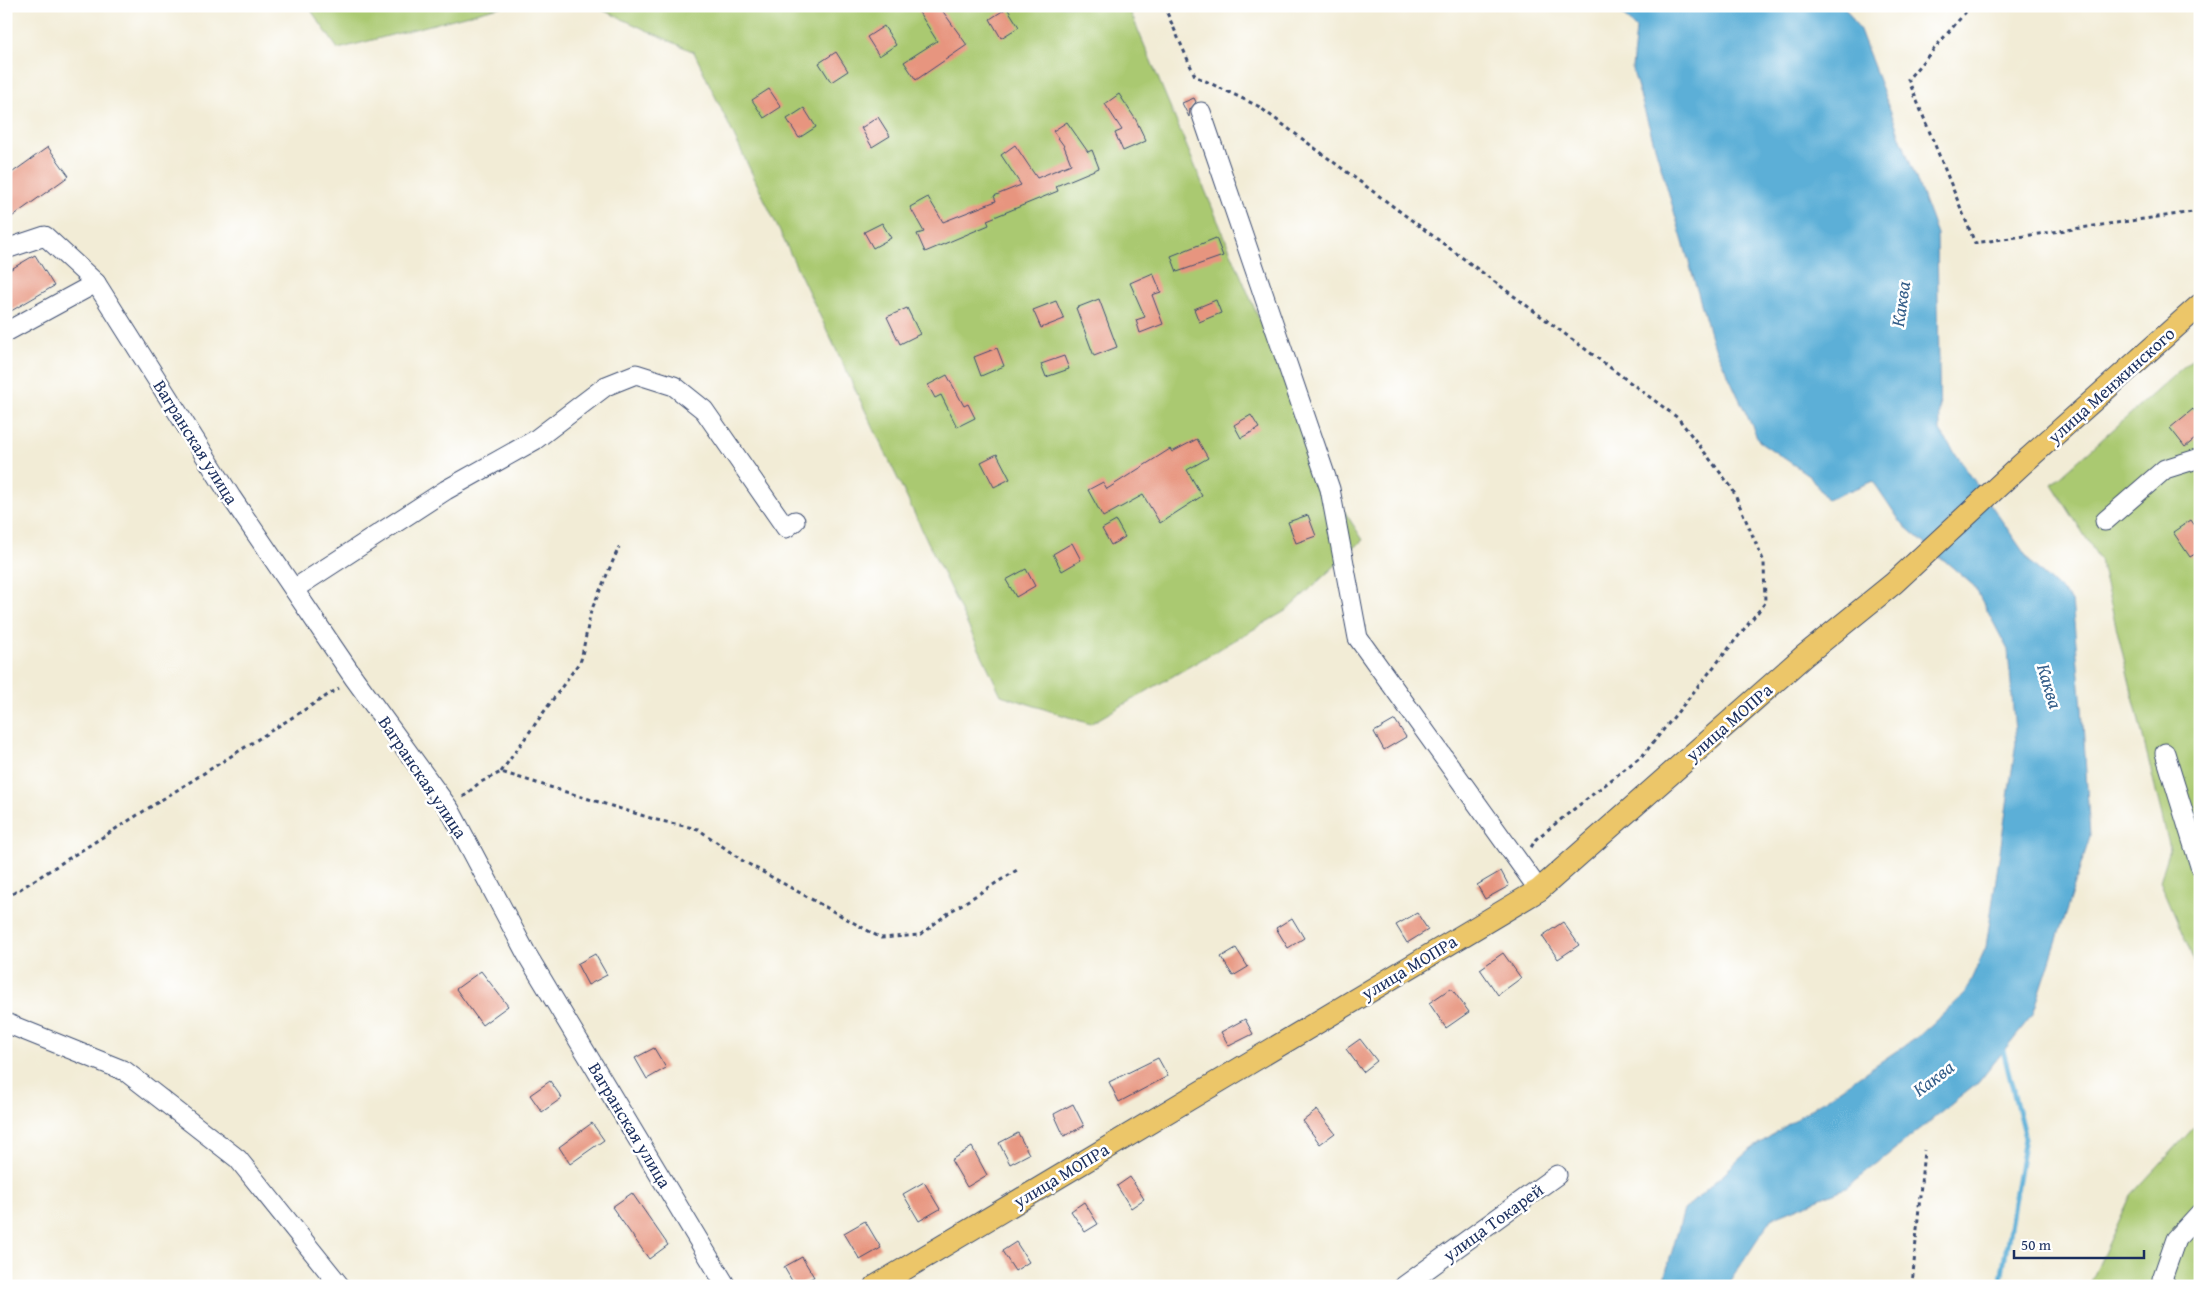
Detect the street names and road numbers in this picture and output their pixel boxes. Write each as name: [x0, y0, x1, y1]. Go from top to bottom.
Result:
street label: улица Менжинского: [2041, 320, 2181, 450]
street label: Вагранская улица: [147, 374, 245, 510]
street label: улица МОПРа: [1679, 676, 1779, 768]
street label: Вагранская улица: [372, 710, 474, 844]
street label: улица МОПРа: [1355, 928, 1462, 1007]
street label: Вагранская улица: [582, 1057, 679, 1193]
street label: улица МОПРа: [1007, 1136, 1114, 1215]
street label: улица Токарей: [1436, 1176, 1549, 1268]

